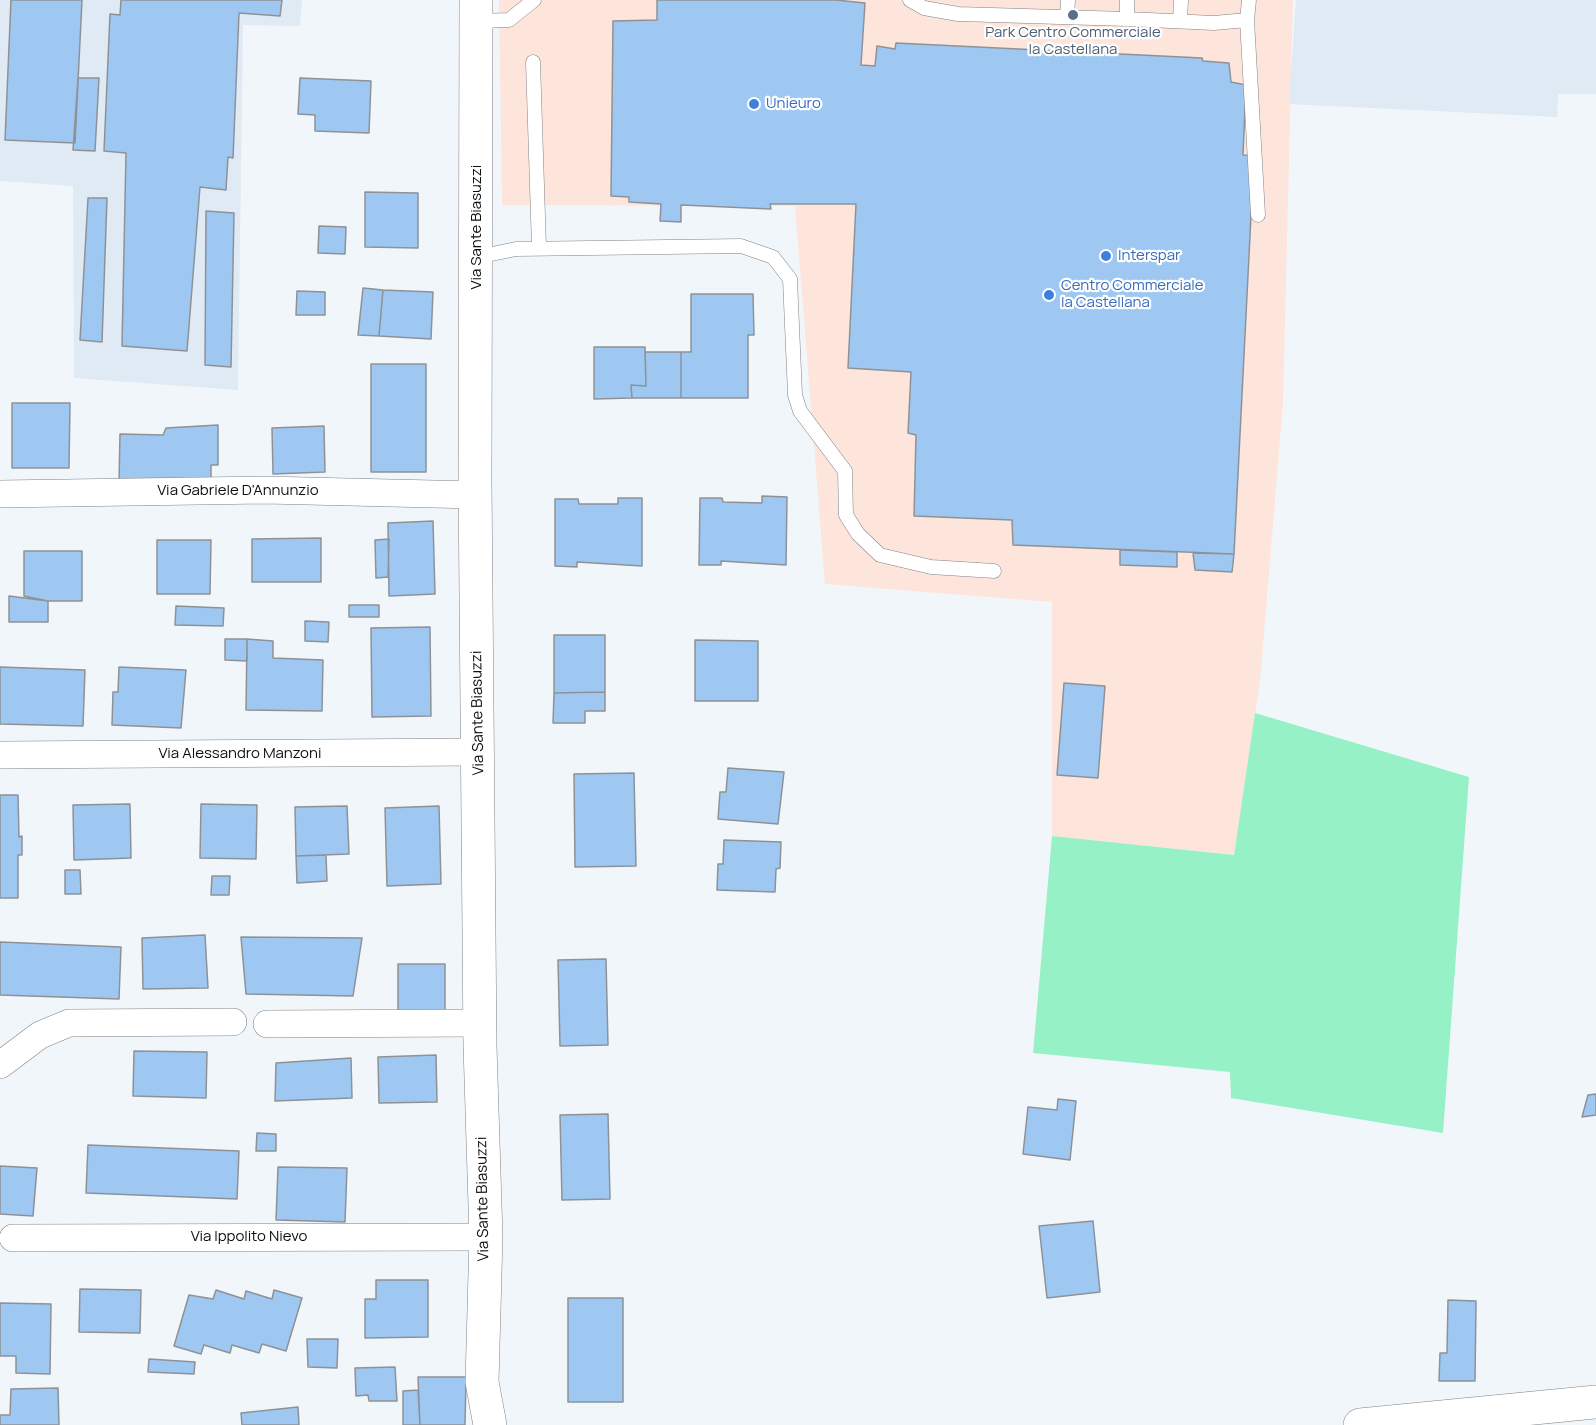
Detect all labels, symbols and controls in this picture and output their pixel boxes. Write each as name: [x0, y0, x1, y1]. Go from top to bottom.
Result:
marker: Park Centro Commerciale la Castellana: [1066, 8, 1080, 22]
place label: Park Centro Commerciale la Castellana: [985, 24, 1161, 59]
place label: Unieuro: [766, 95, 821, 113]
marker: Unieuro: [747, 97, 761, 111]
street label: Via Sante Biasuzzi: [468, 165, 486, 289]
place label: Interspar: [1118, 247, 1180, 265]
marker: Interspar: [1099, 249, 1113, 263]
place label: Centro Commerciale la Castellana: [1061, 277, 1204, 312]
marker: Centro Commerciale la Castellana: [1042, 288, 1056, 302]
street label: Via Gabriele D'Annunzio: [157, 482, 319, 500]
street label: Via Sante Biasuzzi: [468, 650, 488, 776]
street label: Via Alessandro Manzoni: [159, 745, 321, 763]
street label: Via Sante Biasuzzi: [473, 1136, 493, 1262]
street label: Via Ippolito Nievo: [191, 1228, 307, 1246]

